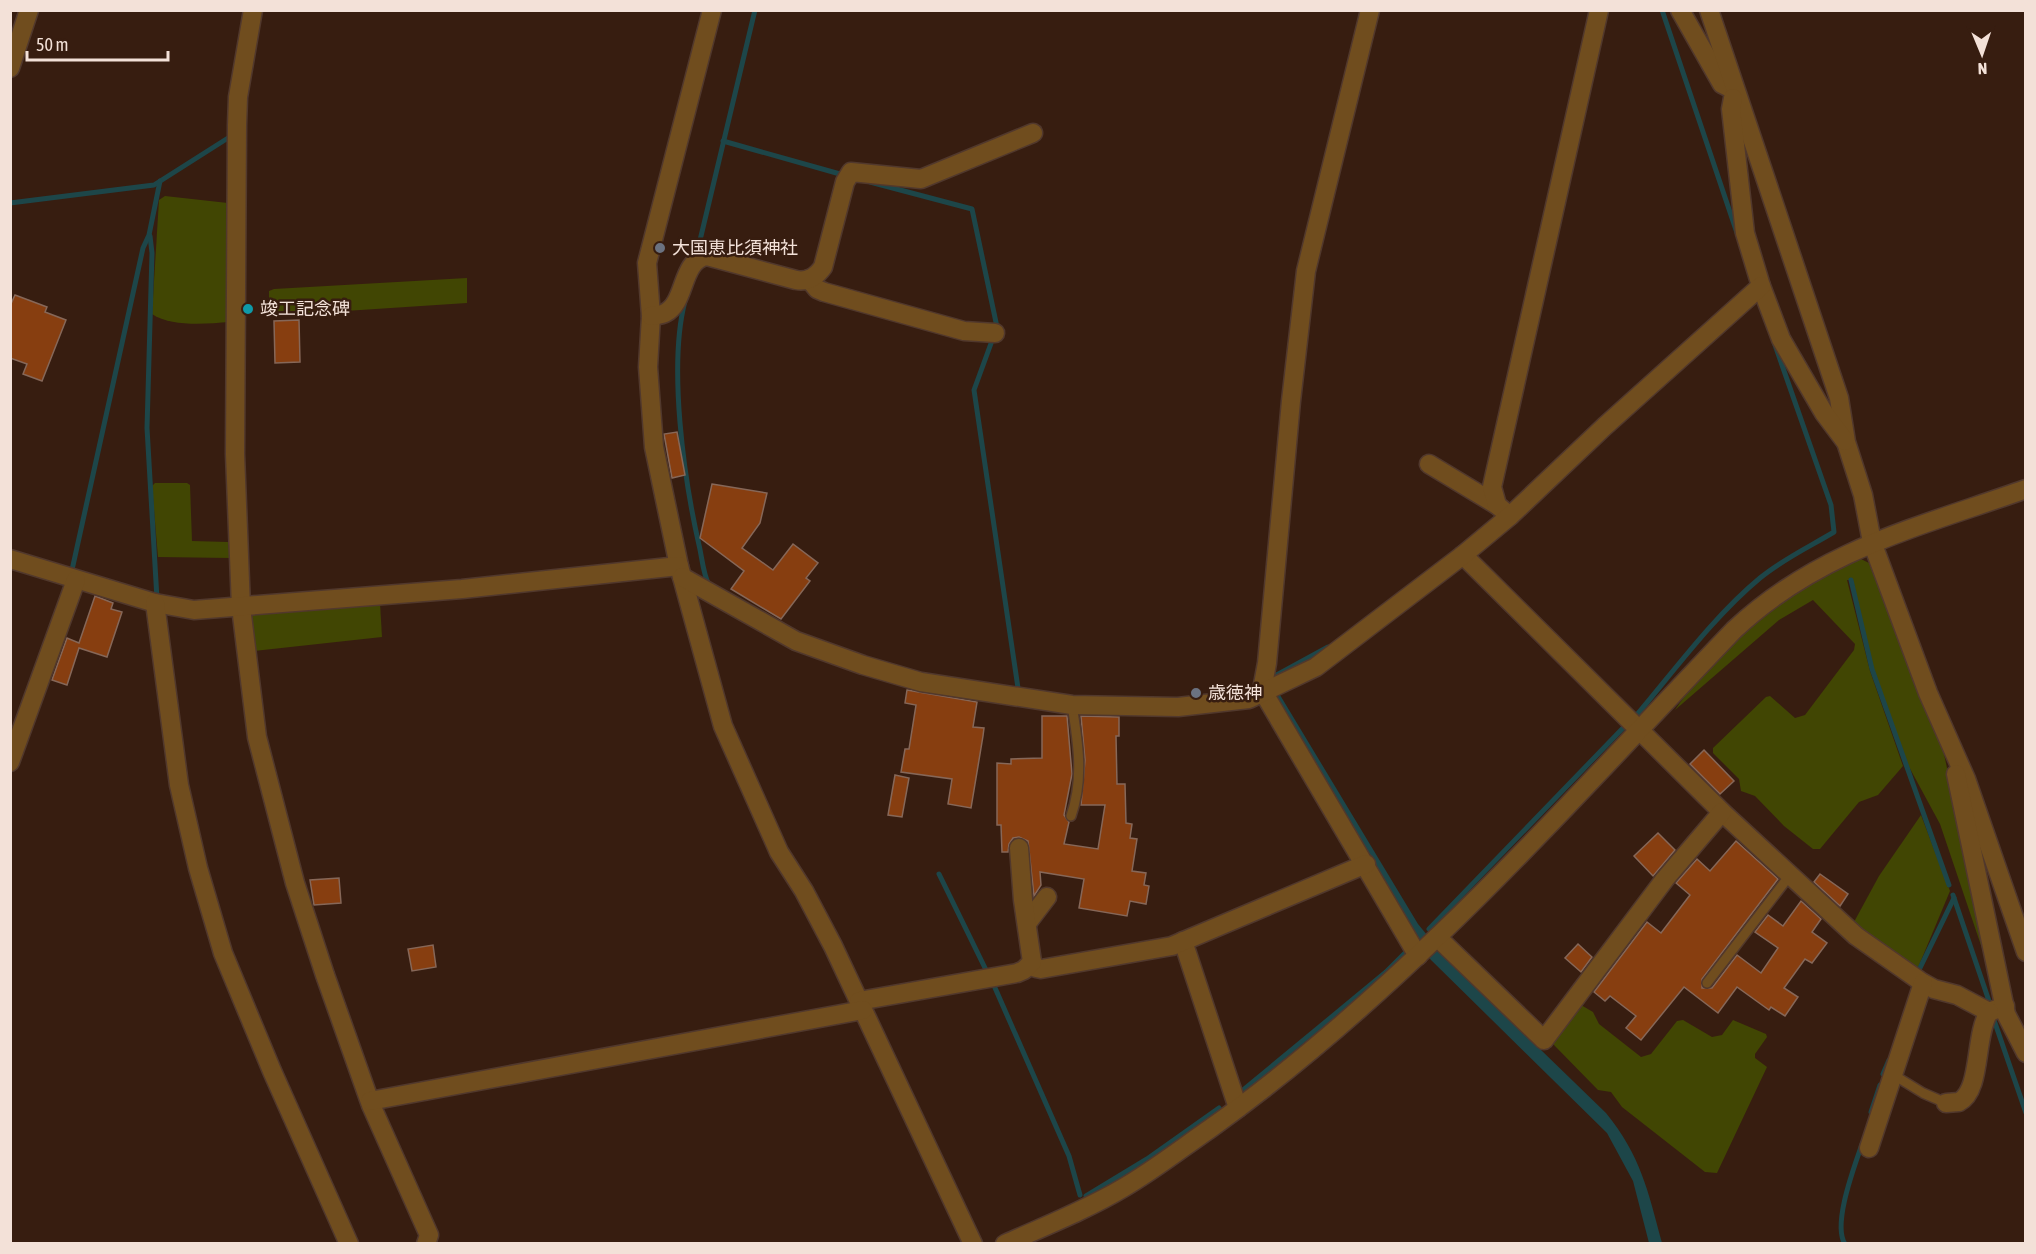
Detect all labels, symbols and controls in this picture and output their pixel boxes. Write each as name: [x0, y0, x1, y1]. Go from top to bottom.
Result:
scale bar: [27, 24, 168, 62]
north arrow: [1952, 24, 2012, 84]
text: 50 m: [36, 34, 68, 55]
text: N: [1977, 60, 1988, 78]
place label: 大国恵比須神社: [672, 237, 798, 258]
marker: 大国恵比須神社: [653, 241, 667, 255]
place label: 竣工記念碑: [260, 298, 350, 319]
marker: 竣工記念碑: [241, 302, 255, 316]
place label: 歳徳神: [1208, 682, 1262, 703]
marker: 歳徳神: [1189, 686, 1203, 700]

